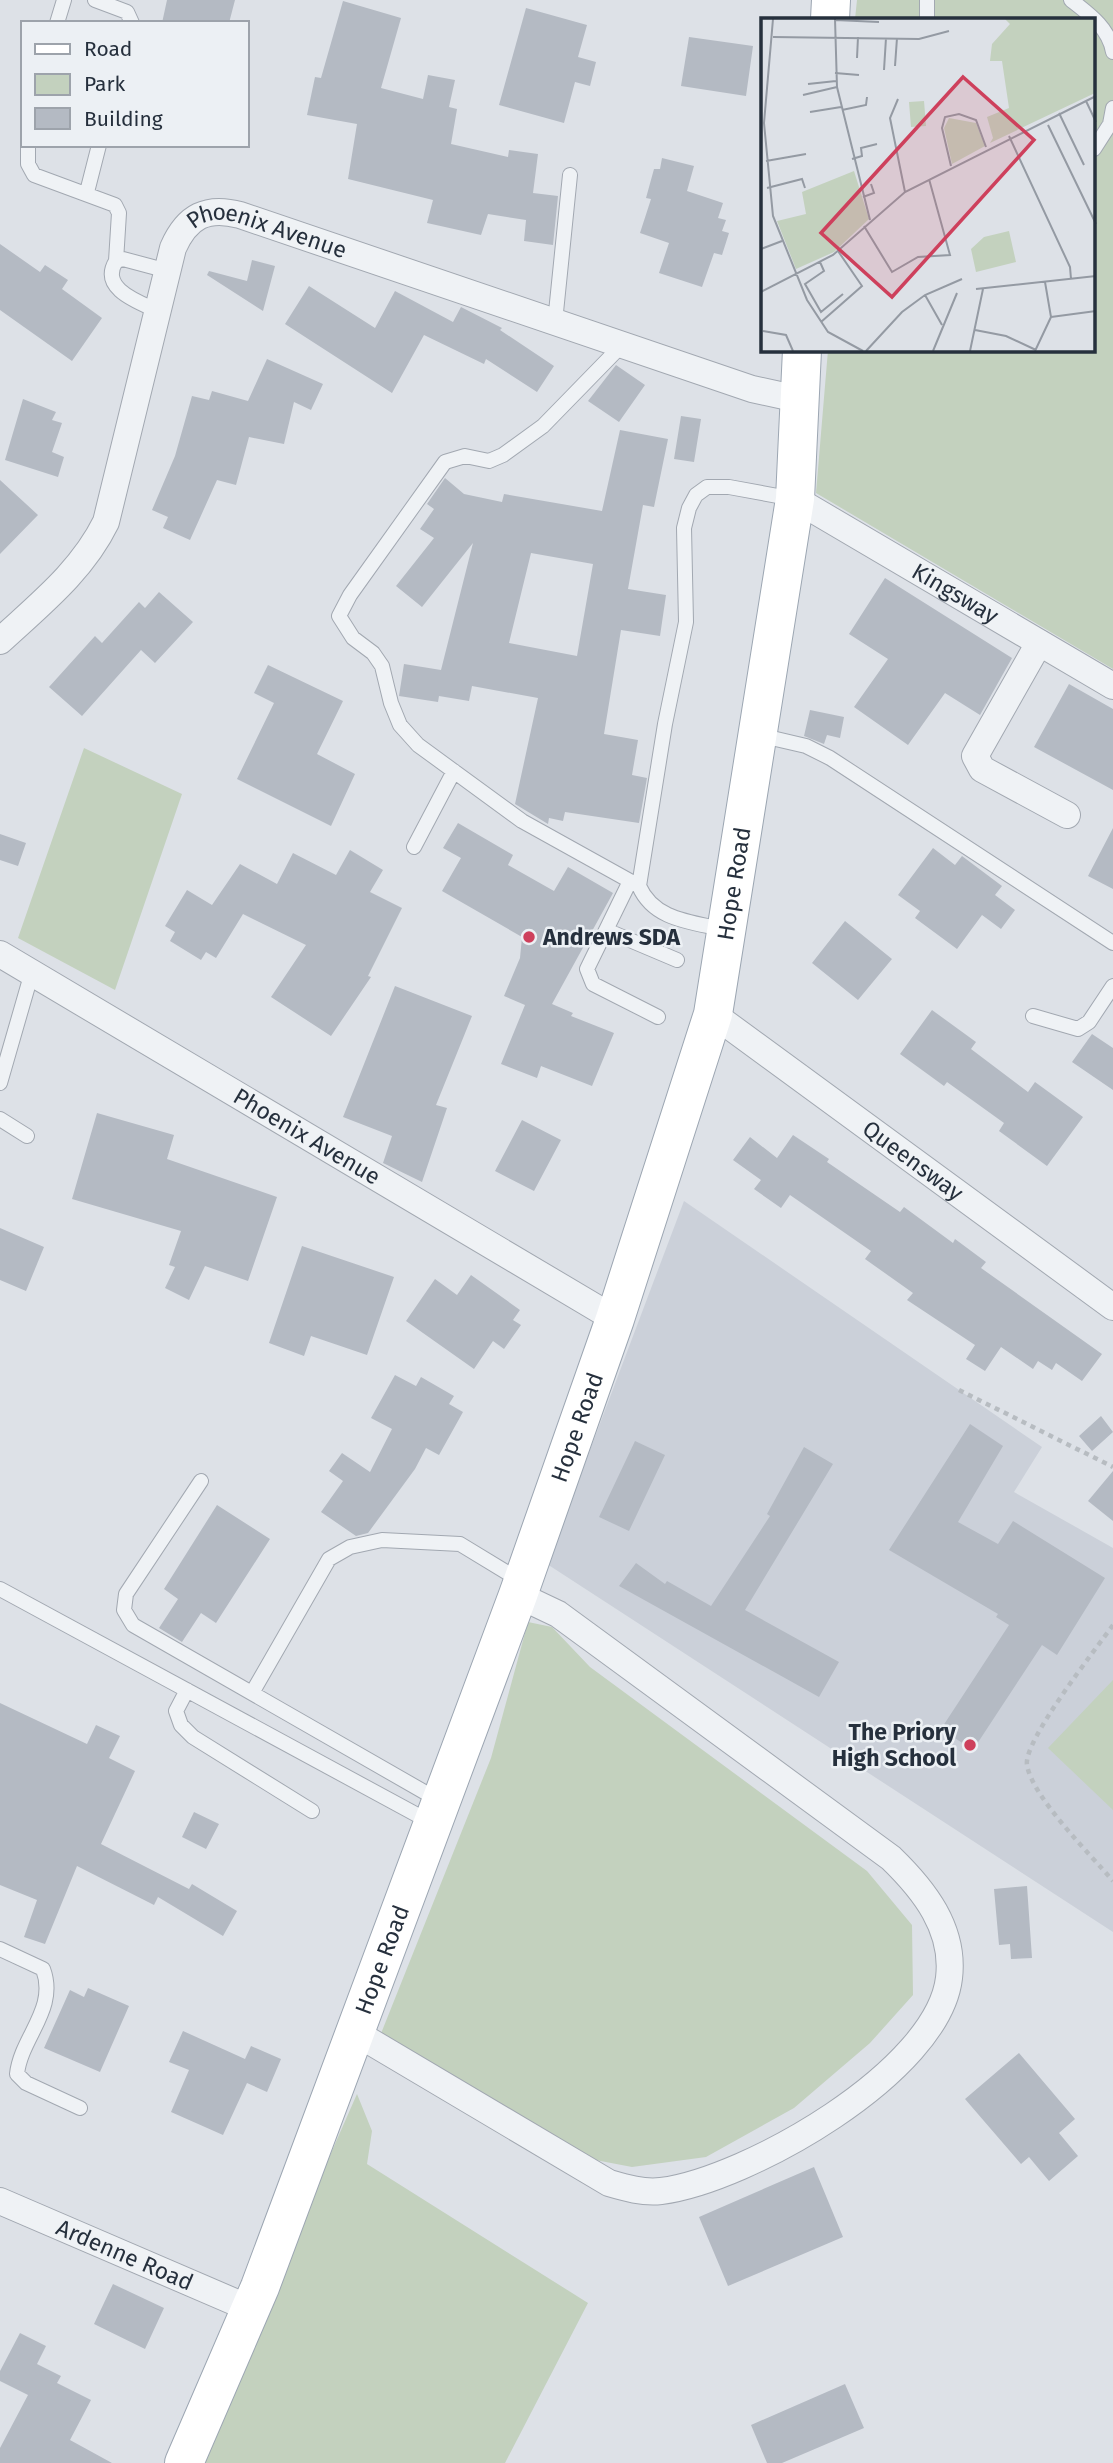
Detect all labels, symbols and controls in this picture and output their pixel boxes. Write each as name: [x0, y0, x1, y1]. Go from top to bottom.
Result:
inset map: [761, 18, 1096, 352]
legend: [21, 21, 248, 147]
text: Road: [84, 36, 132, 62]
text: Park: [84, 71, 126, 97]
text: Building: [84, 106, 163, 132]
street label: Phoenix Avenue: [181, 198, 350, 264]
street label: Kingsway: [907, 557, 1004, 630]
street label: Hope Road: [711, 825, 757, 943]
place label: Andrews SDA: [542, 923, 681, 951]
marker: Andrews SDA: [521, 929, 537, 945]
street label: Phoenix Avenue: [228, 1082, 386, 1191]
street label: Queensway: [857, 1114, 970, 1207]
street label: Hope Road: [545, 1369, 609, 1486]
place label: The Priory High School: [832, 1718, 957, 1772]
marker: The Priory High School: [962, 1737, 978, 1753]
street label: Hope Road: [349, 1901, 415, 2018]
street label: Ardenne Road: [52, 2213, 198, 2297]

